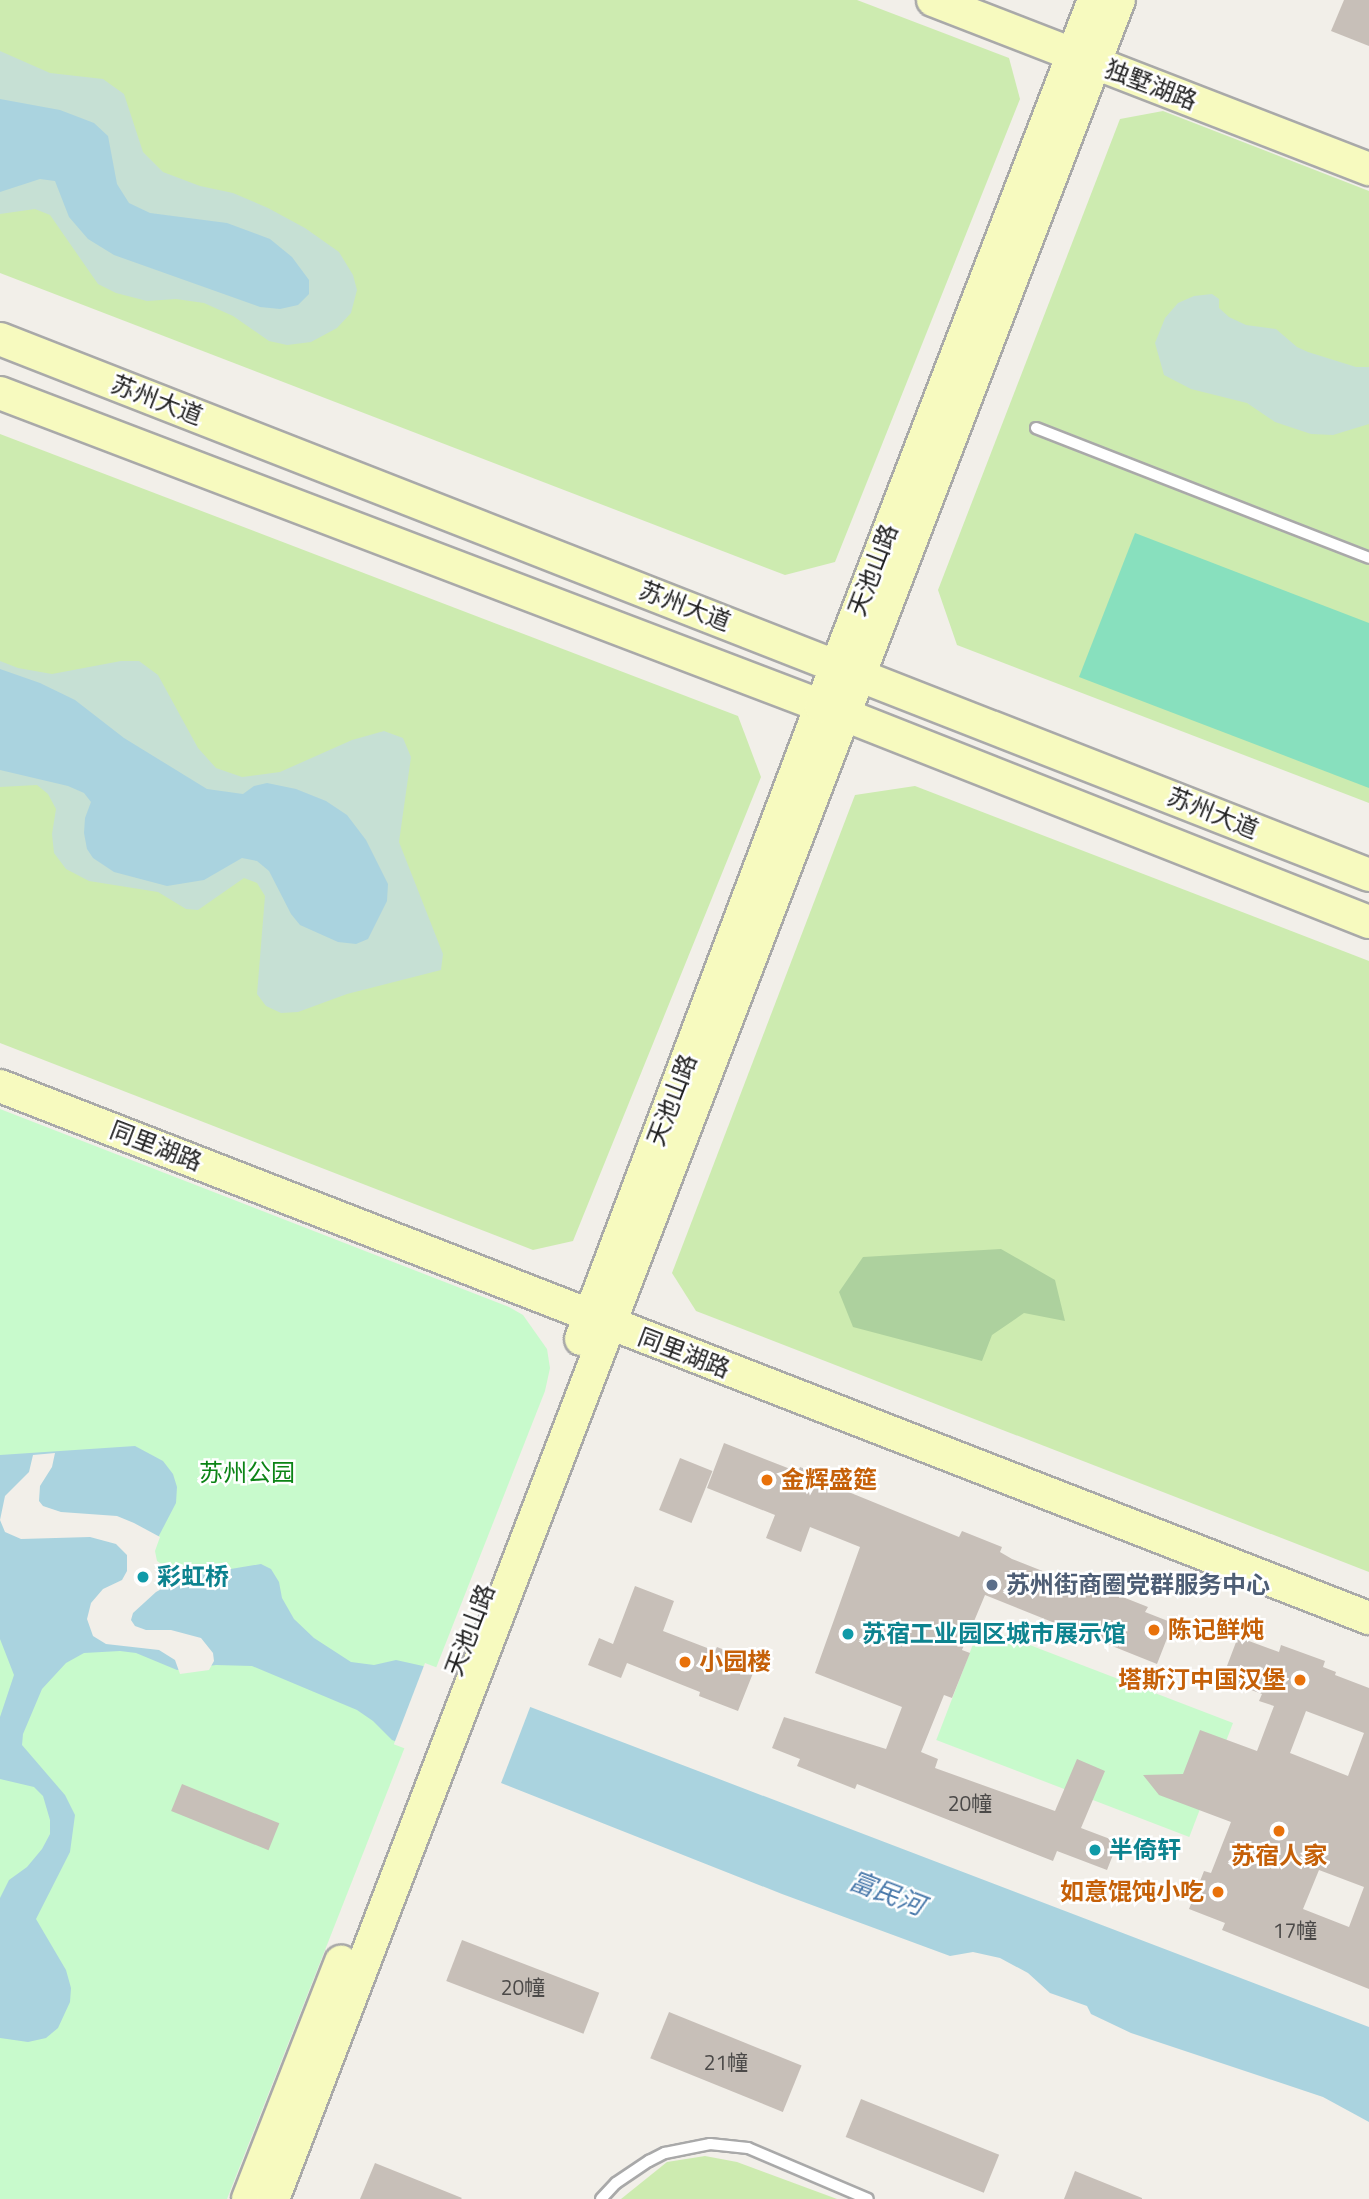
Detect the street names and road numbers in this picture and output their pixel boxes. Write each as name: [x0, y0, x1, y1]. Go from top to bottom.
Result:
street label: 独墅湖路: [1101, 54, 1201, 116]
street label: 苏州大道: [107, 369, 207, 431]
street label: 天池山路: [842, 520, 904, 620]
street label: 苏州大道: [635, 575, 735, 637]
street label: 苏州大道: [1163, 782, 1263, 844]
street label: 天池山路: [641, 1050, 703, 1150]
street label: 同里湖路: [106, 1115, 206, 1177]
street label: 同里湖路: [634, 1322, 734, 1384]
street label: 天池山路: [439, 1580, 501, 1680]

